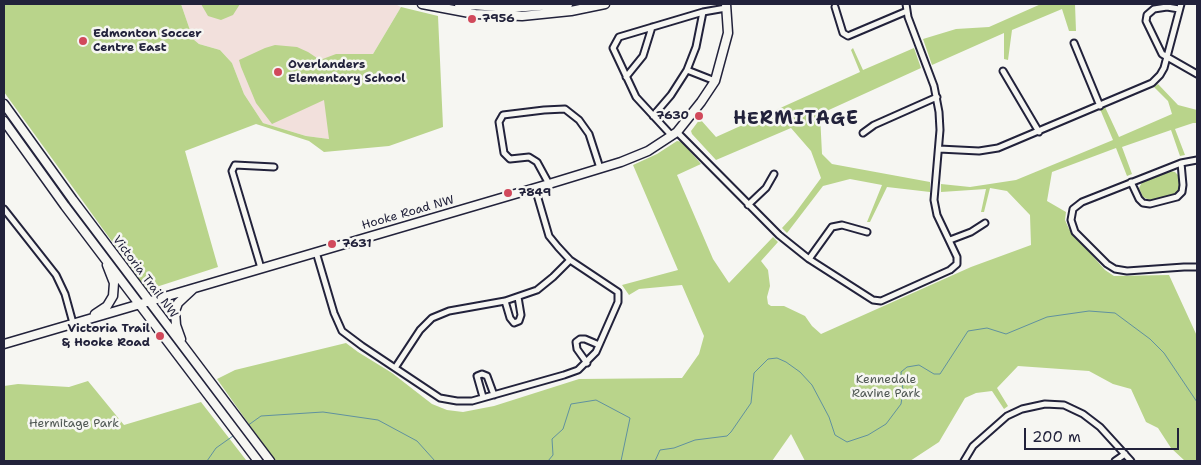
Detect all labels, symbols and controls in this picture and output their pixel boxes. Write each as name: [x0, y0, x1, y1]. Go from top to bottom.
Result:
place label: 7956: [482, 12, 515, 26]
marker: 7956: [466, 13, 478, 25]
place label: Edmonton Soccer Centre East: [93, 27, 202, 55]
marker: Edmonton Soccer Centre East: [77, 35, 89, 47]
place label: Overlanders Elementary School: [288, 58, 405, 86]
marker: Overlanders Elementary School: [272, 66, 284, 78]
district label: HERMITAGE: [732, 108, 860, 130]
place label: 7630: [656, 109, 689, 123]
marker: 7630: [693, 110, 705, 122]
place label: 7849: [518, 186, 551, 200]
marker: 7849: [502, 187, 514, 199]
street label: Hooke Road NW: [360, 193, 456, 233]
street label: Victoria Trail NW: [109, 233, 181, 321]
place label: 7631: [342, 237, 372, 251]
marker: 7631: [326, 238, 338, 250]
place label: Victoria Trail & Hooke Road: [62, 322, 150, 350]
marker: Victoria Trail & Hooke Road: [154, 330, 166, 342]
park label: Kennedale Ravine Park: [852, 373, 920, 401]
park label: Hermitage Park: [29, 417, 119, 431]
scale bar: [1026, 418, 1181, 450]
text: 200 m: [1032, 427, 1081, 447]

